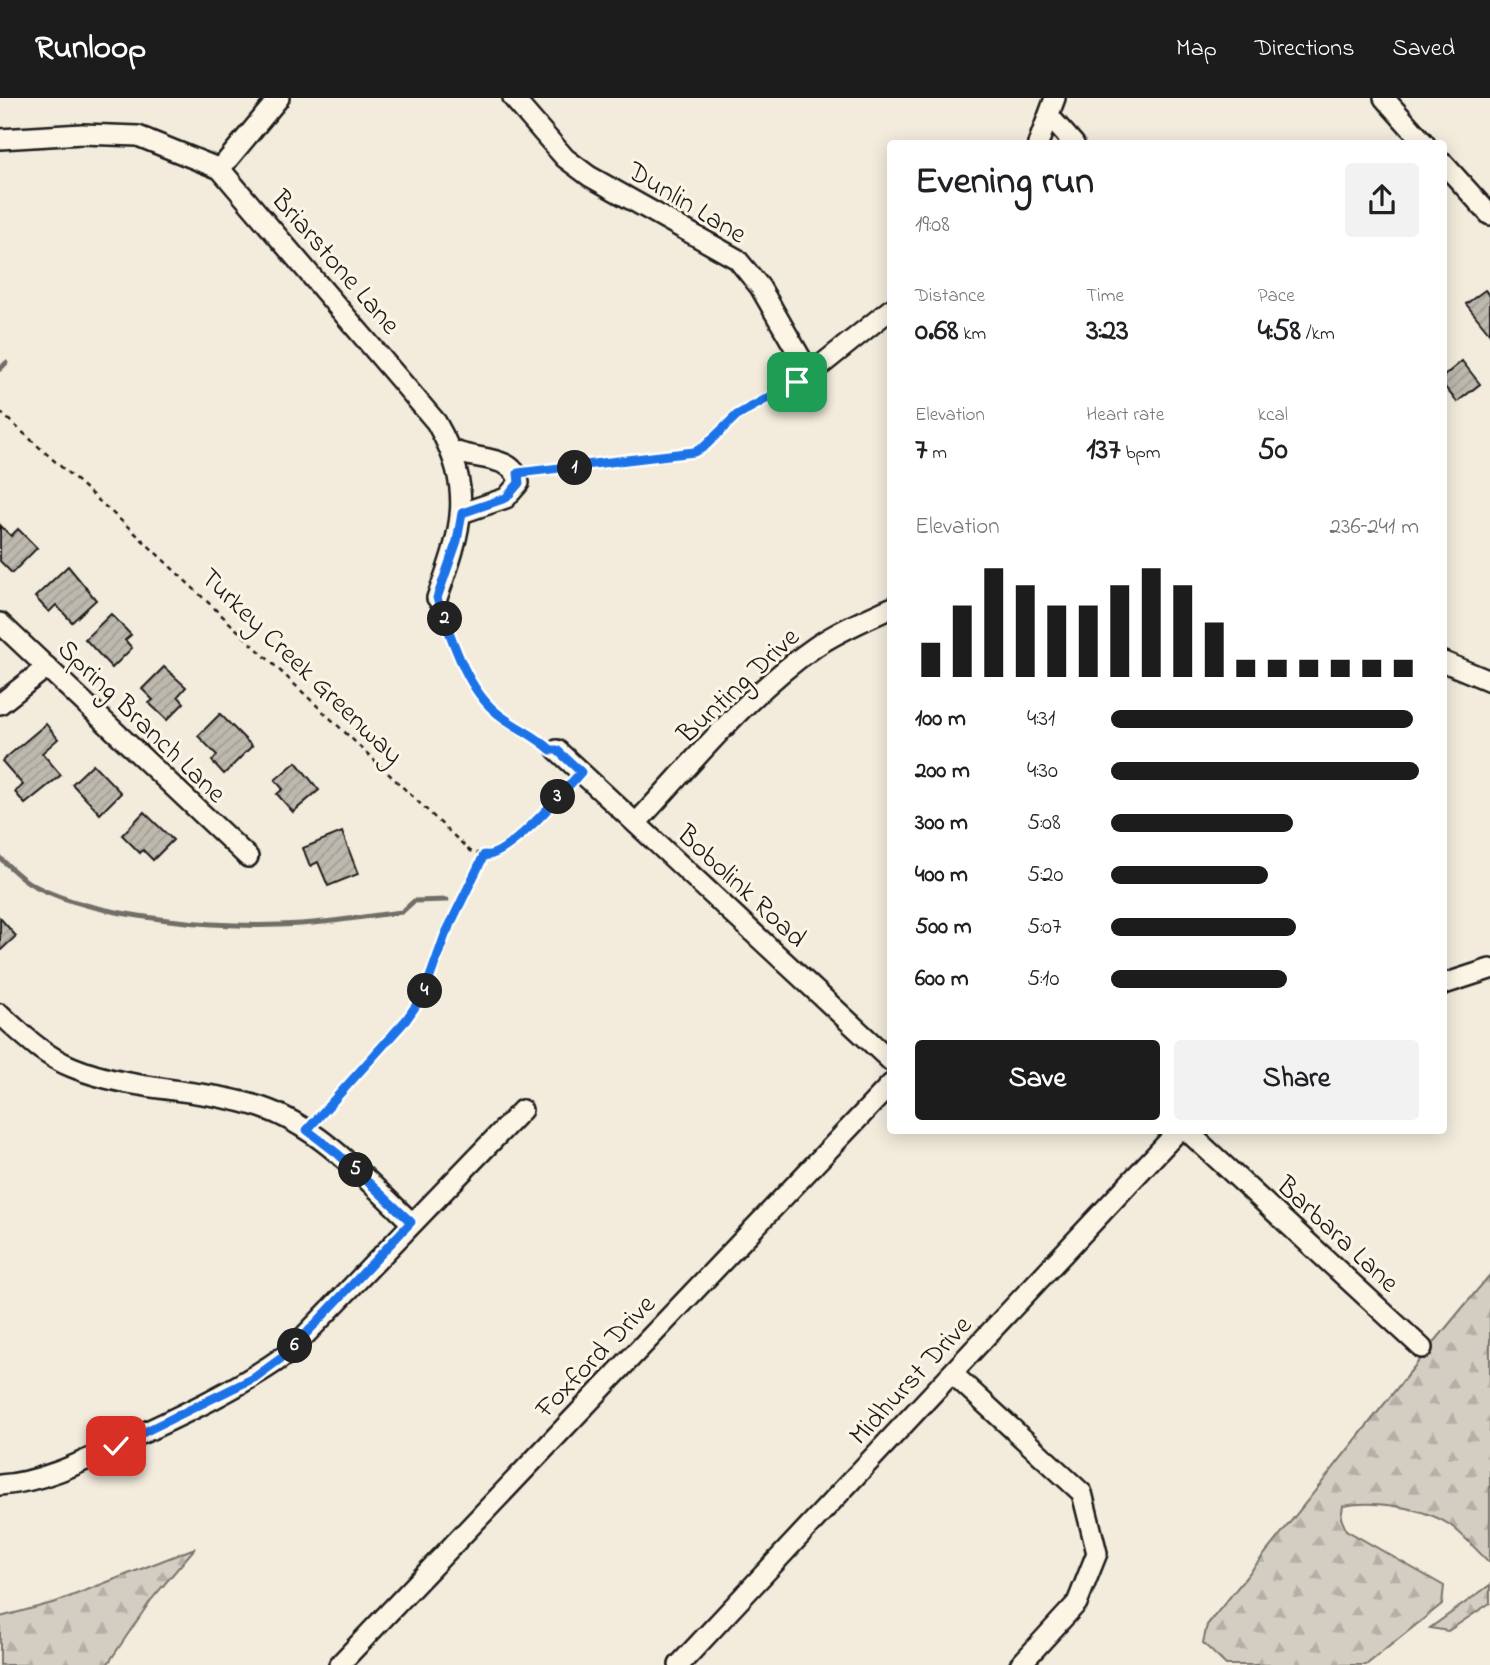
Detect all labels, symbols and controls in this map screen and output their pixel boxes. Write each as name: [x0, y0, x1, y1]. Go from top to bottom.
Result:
text: Runloop: [35, 25, 146, 73]
text: Map: [1176, 32, 1217, 67]
text: Directions: [1255, 32, 1354, 67]
text: Saved: [1392, 32, 1455, 67]
street label: Dunlin Lane: [618, 152, 754, 256]
text: Evening run: [915, 155, 1094, 211]
button: share: [1345, 163, 1419, 237]
street label: Briarstone Lane: [259, 181, 409, 345]
text: 19:08: [915, 209, 950, 242]
text: Distance: [915, 283, 985, 310]
text: Time: [1086, 283, 1124, 310]
text: Pace: [1258, 283, 1295, 310]
text: 0.68: [915, 310, 959, 354]
text: 3:23: [1086, 310, 1129, 354]
text: 4:58: [1258, 310, 1301, 354]
text: km: [959, 321, 986, 348]
text: /km: [1301, 321, 1335, 348]
pin: [767, 352, 827, 412]
icon: arrive: [778, 363, 816, 401]
text: Elevation: [915, 402, 985, 429]
text: Heart rate: [1086, 402, 1164, 429]
text: kcal: [1258, 402, 1288, 429]
text: 7: [915, 429, 927, 473]
text: 137: [1086, 429, 1121, 473]
text: 50: [1258, 429, 1288, 473]
text: m: [927, 440, 947, 467]
text: bpm: [1121, 440, 1161, 467]
pin: 1: [558, 450, 592, 486]
text: 1: [571, 454, 578, 481]
text: Elevation: [915, 511, 1000, 544]
text: 236–241 m: [1330, 511, 1419, 544]
street label: Turkey Creek Greenway: [190, 559, 412, 776]
pin: 2: [428, 602, 462, 636]
text: 2: [440, 605, 449, 632]
street label: Bunting Drive: [668, 618, 810, 755]
street label: Spring Branch Lane: [47, 631, 235, 814]
text: 100 m: [915, 703, 966, 736]
text: 4:31: [1027, 703, 1055, 736]
text: 200 m: [915, 755, 970, 788]
text: 4:30: [1027, 755, 1058, 788]
pin: 3: [540, 780, 576, 814]
text: 3: [554, 783, 561, 810]
text: 300 m: [915, 807, 968, 840]
text: 5:08: [1027, 807, 1061, 840]
street label: Bobolink Road: [666, 816, 815, 959]
text: 400 m: [915, 859, 968, 892]
text: 5:20: [1027, 859, 1063, 892]
text: 500 m: [915, 911, 972, 944]
text: 5:07: [1027, 911, 1062, 944]
text: 600 m: [915, 963, 969, 996]
text: 5:10: [1027, 963, 1059, 996]
pin: 4: [408, 974, 442, 1008]
text: 4: [421, 977, 428, 1004]
button: Save: [915, 1040, 1160, 1120]
button: Share: [1174, 1040, 1419, 1120]
pin: 5: [338, 1152, 374, 1188]
text: 5: [350, 1156, 361, 1183]
street label: Barbara Lane: [1265, 1167, 1408, 1304]
street label: Foxford Drive: [526, 1286, 667, 1429]
street label: Midhurst Drive: [840, 1307, 983, 1456]
pin: 6: [278, 1328, 312, 1364]
text: 6: [290, 1332, 299, 1359]
pin: [86, 1416, 146, 1476]
icon: check: [97, 1427, 135, 1465]

